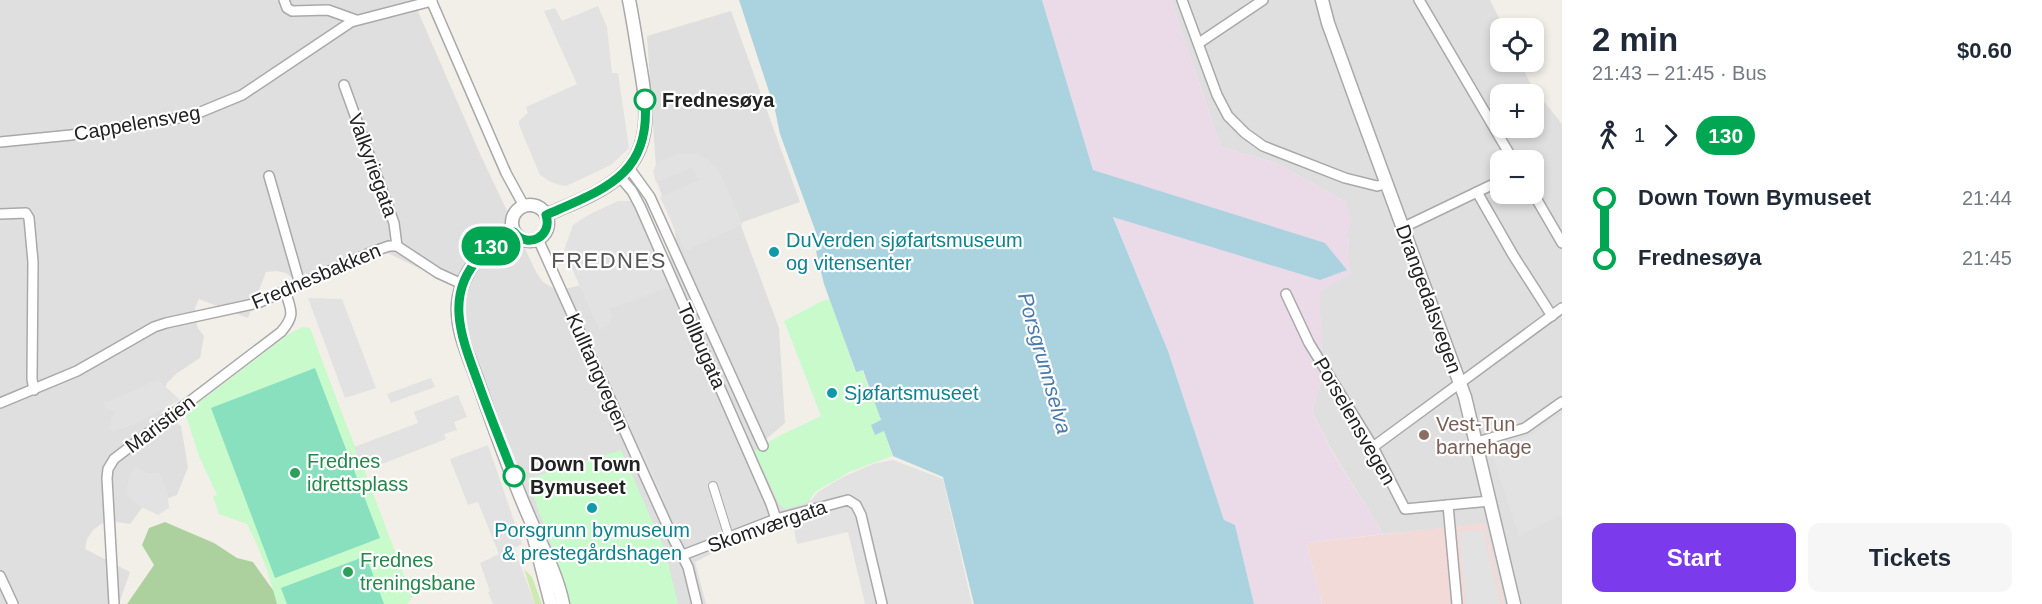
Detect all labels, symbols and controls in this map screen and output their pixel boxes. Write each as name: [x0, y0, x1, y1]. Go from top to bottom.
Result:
map controls: [1490, 18, 1544, 204]
button: locate: [1490, 18, 1544, 72]
text: 2 min: [1592, 21, 1678, 58]
text: $0.60: [1957, 38, 2012, 63]
text: 21:43 – 21:45 · Bus: [1592, 62, 1767, 84]
button: +: [1490, 84, 1544, 138]
marker: Frednesøya: [634, 89, 656, 111]
place label: Frednesøya: [662, 89, 775, 111]
street label: Cappelensveg: [72, 101, 202, 145]
street label: Valkyriegata: [344, 110, 402, 221]
icon: walk: [1592, 119, 1625, 152]
icon: forward: [1654, 119, 1687, 152]
text: 1: [1634, 124, 1645, 146]
text: 130: [1708, 124, 1743, 147]
button: −: [1490, 150, 1544, 204]
text: Down Town Bymuseet: [1638, 185, 1871, 210]
text: 21:44: [1962, 187, 2012, 209]
street label: Drangedalsvegen: [1392, 222, 1466, 376]
line badge: 130: [456, 226, 526, 266]
place label: DuVerden sjøfartsmuseum og vitensenter: [786, 229, 1023, 274]
text: 130: [473, 235, 509, 258]
street label: Frednesbakken: [248, 239, 384, 313]
marker: DuVerden sjøfartsmuseum og vitensenter: [767, 245, 781, 259]
text: Frednesøya: [1638, 245, 1762, 270]
text: 21:45: [1962, 247, 2012, 269]
district label: FREDNES: [551, 248, 667, 273]
water label: Porsgrunnselva: [1014, 290, 1076, 436]
street label: Tollbugata: [673, 300, 731, 393]
street label: Kulltangvegen: [562, 310, 634, 434]
street label: Porselensvegen: [1310, 353, 1400, 489]
place label: Sjøfartsmuseet: [844, 382, 979, 404]
marker: Sjøfartsmuseet: [825, 386, 839, 400]
street label: Maristien: [121, 391, 199, 457]
place label: Vest-Tun barnehage: [1436, 413, 1532, 458]
marker: Vest-Tun barnehage: [1417, 428, 1431, 442]
place label: Frednes idrettsplass: [307, 450, 408, 495]
place label: Down Town Bymuseet: [530, 453, 641, 498]
marker: Down Town Bymuseet: [503, 465, 525, 487]
marker: Frednes idrettsplass: [288, 466, 302, 480]
street label: Skomværgata: [705, 495, 830, 557]
marker: Porsgrunn bymuseum & prestegårdshagen: [585, 501, 599, 515]
place label: Porsgrunn bymuseum & prestegårdshagen: [494, 519, 690, 564]
button: Start: [1592, 523, 1796, 592]
button: Tickets: [1808, 523, 2012, 592]
place label: Frednes treningsbane: [360, 549, 476, 594]
marker: Frednes treningsbane: [341, 565, 355, 579]

